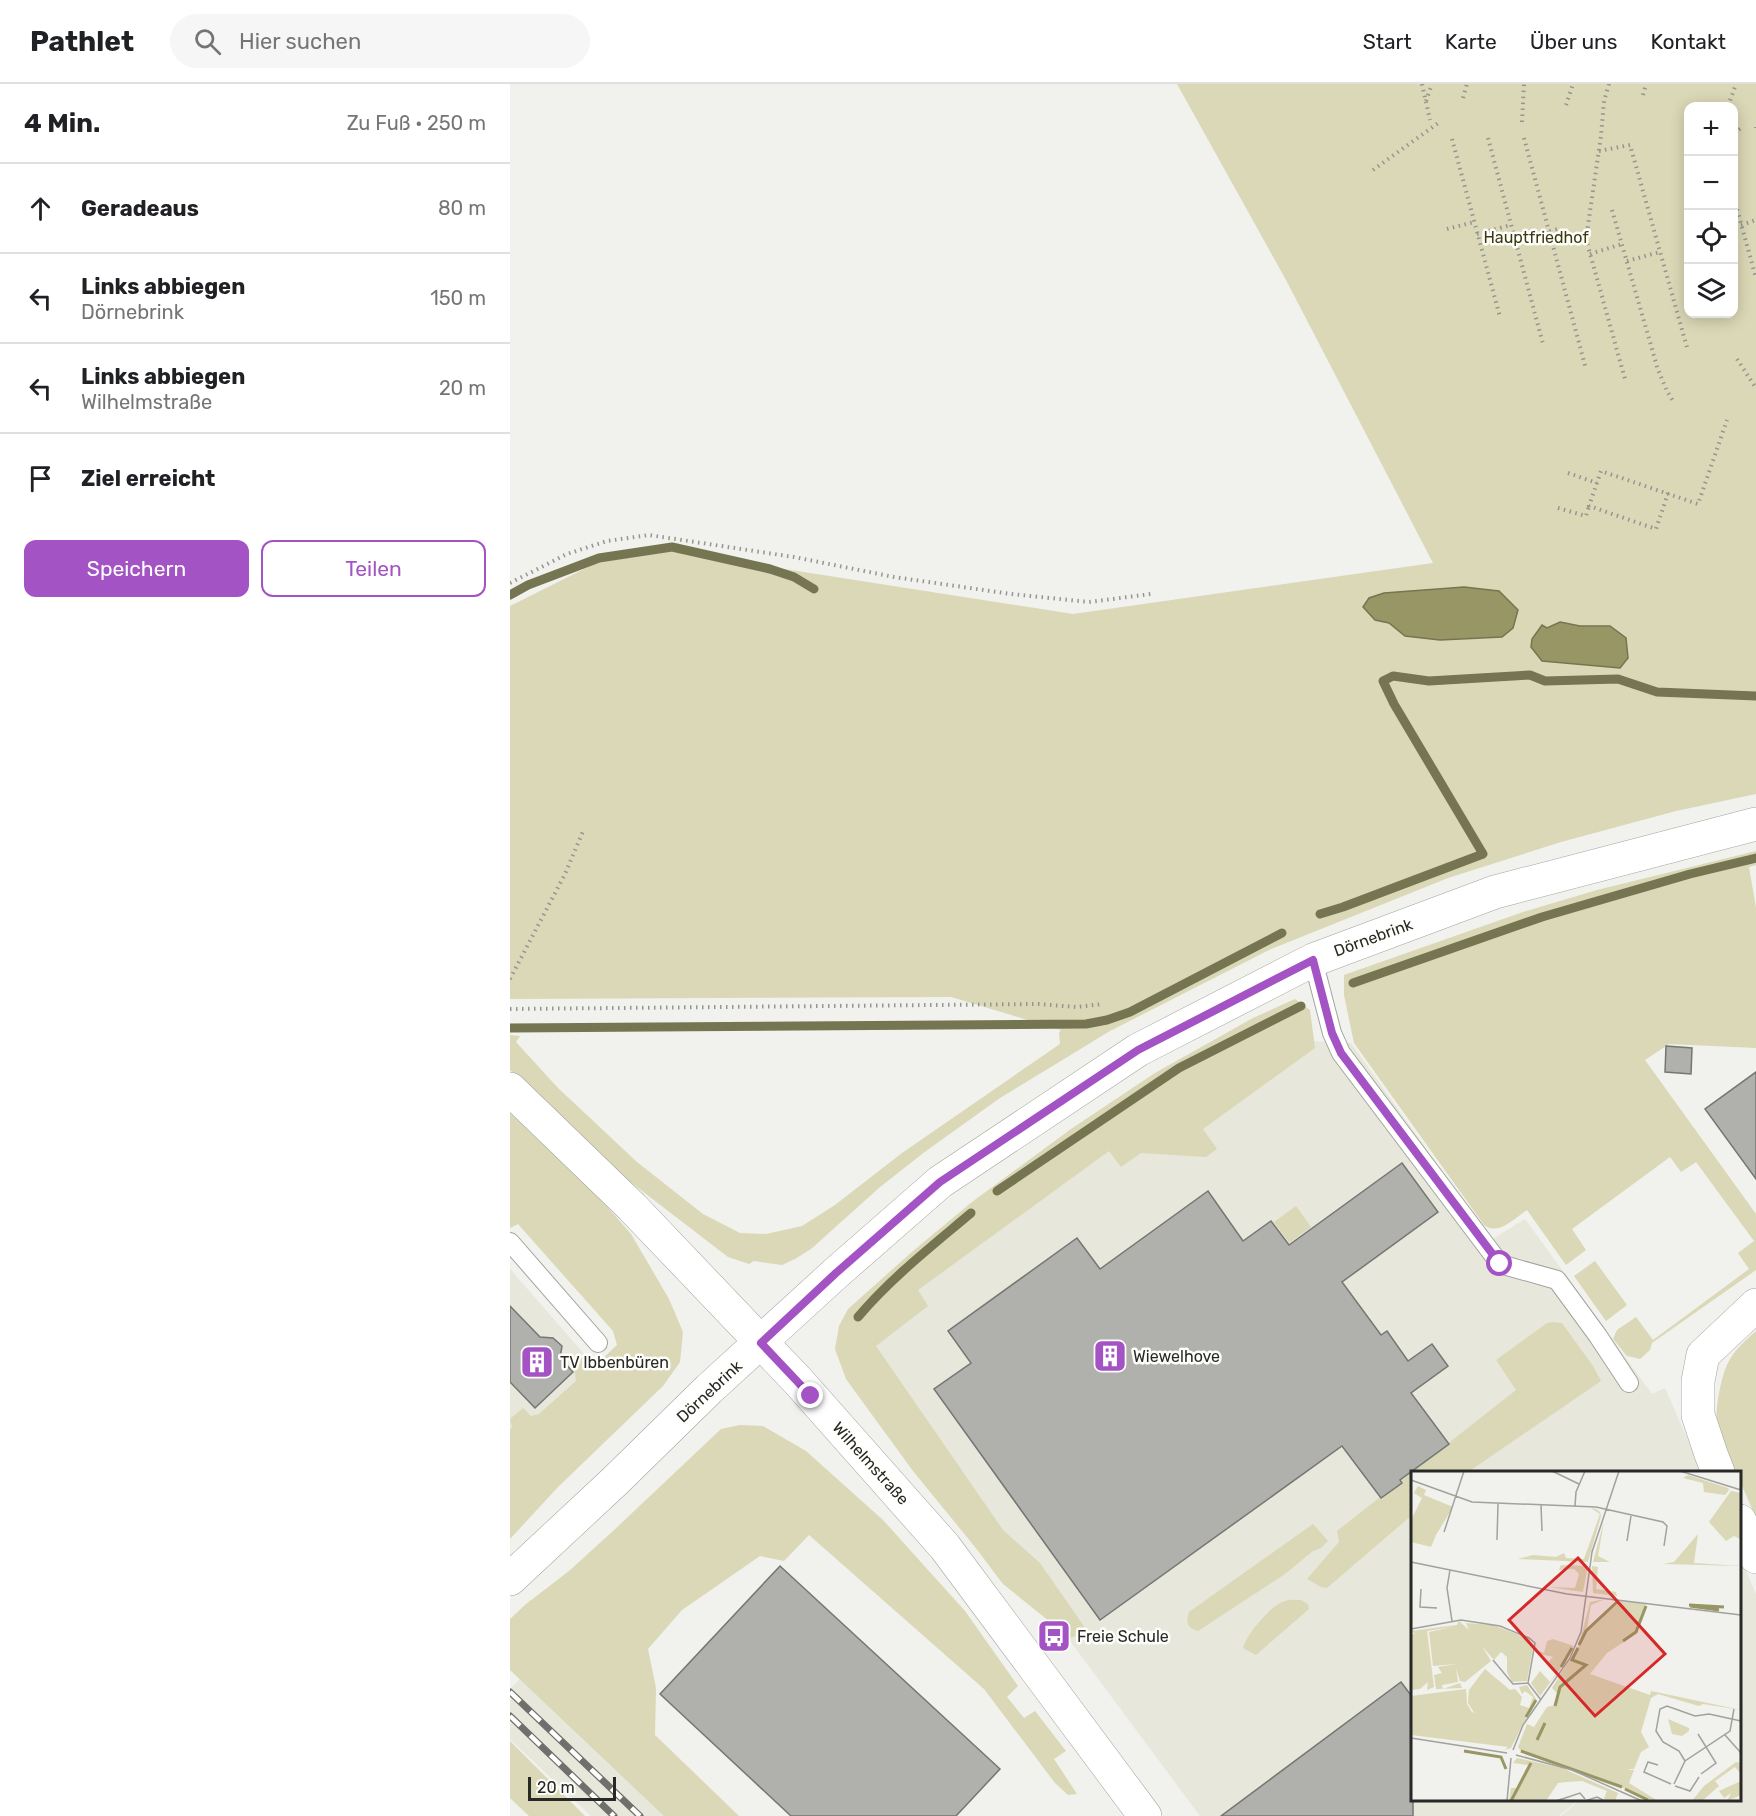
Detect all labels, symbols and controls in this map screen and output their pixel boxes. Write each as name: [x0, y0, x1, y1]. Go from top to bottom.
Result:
search box: [170, 14, 590, 68]
text: Pathlet: [30, 25, 134, 58]
icon: search: [191, 25, 224, 58]
text: Hier suchen: [239, 28, 361, 55]
text: Start: [1363, 29, 1412, 54]
text: Karte: [1445, 29, 1497, 54]
text: Über uns: [1530, 29, 1618, 54]
text: Kontakt: [1651, 29, 1726, 54]
map controls: [1684, 102, 1738, 318]
button: +: [1684, 102, 1738, 156]
text: 4 Min.: [24, 108, 100, 139]
text: Zu Fuß · 250 m: [347, 111, 486, 135]
button: −: [1684, 156, 1738, 210]
icon: ahead: [24, 192, 57, 225]
text: Geradeaus: [81, 195, 199, 222]
text: 80 m: [438, 196, 486, 220]
button: locate: [1684, 210, 1738, 264]
park label: Hauptfriedhof: [1483, 228, 1589, 247]
button: layers: [1684, 264, 1738, 318]
text: Links abbiegen: [81, 273, 245, 300]
icon: left: [24, 282, 57, 315]
text: 150 m: [430, 286, 486, 310]
text: Dörnebrink: [81, 300, 184, 324]
text: Links abbiegen: [81, 363, 245, 390]
icon: left: [24, 372, 57, 405]
text: 20 m: [439, 376, 486, 400]
text: Wilhelmstraße: [81, 390, 212, 414]
icon: arrive: [24, 462, 57, 495]
text: Ziel erreicht: [81, 465, 215, 492]
button: Speichern: [24, 540, 249, 597]
button: Teilen: [261, 540, 486, 597]
street label: Dörnebrink: [1331, 914, 1416, 960]
route start: [1486, 1250, 1512, 1276]
building icon: Wiewelhove: [1092, 1338, 1128, 1374]
building icon: TV Ibbenbüren: [519, 1344, 555, 1380]
place label: Wiewelhove: [1133, 1347, 1220, 1366]
place label: TV Ibbenbüren: [560, 1353, 669, 1372]
street label: Dörnebrink: [673, 1356, 746, 1426]
route end: [797, 1382, 823, 1408]
street label: Wilhelmstraße: [828, 1418, 913, 1509]
inset map: [1411, 1471, 1741, 1801]
bus stop icon: Freie Schule: [1036, 1618, 1072, 1654]
place label: Freie Schule: [1077, 1627, 1169, 1646]
scale bar: [528, 1774, 616, 1802]
text: 20 m: [537, 1778, 575, 1797]

